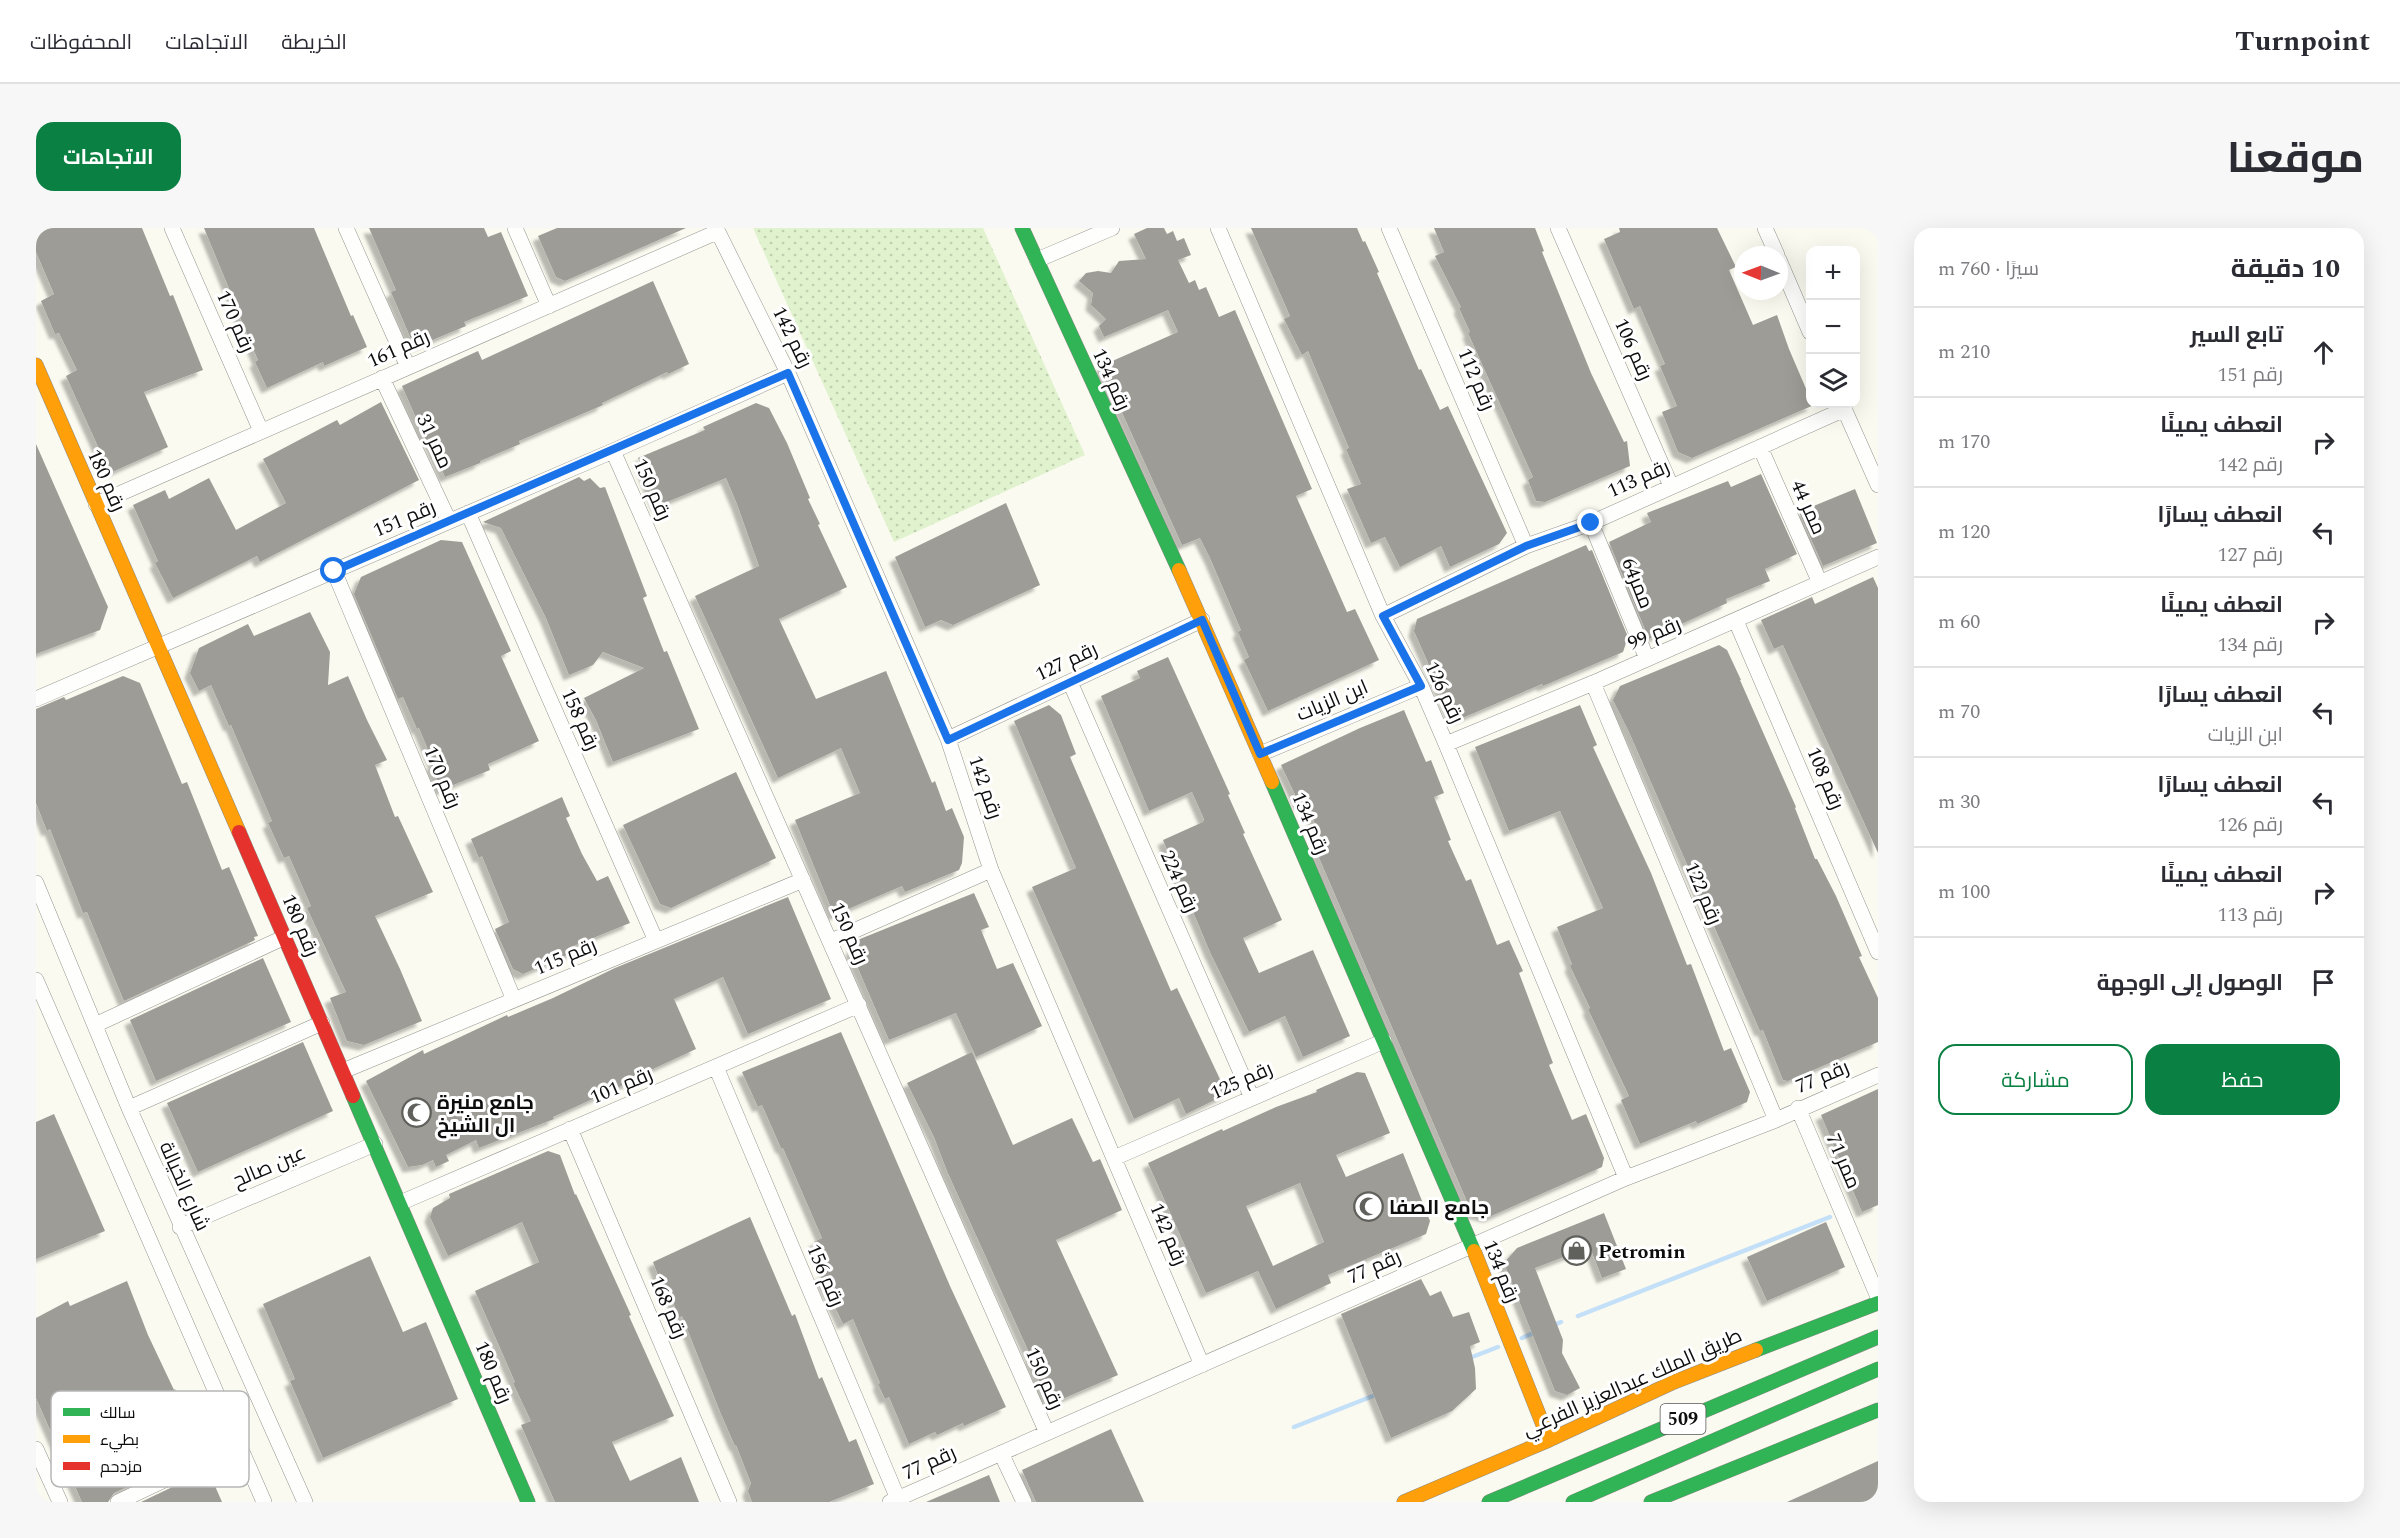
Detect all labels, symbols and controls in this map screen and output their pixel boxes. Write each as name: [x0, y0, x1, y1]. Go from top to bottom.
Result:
text: Turnpoint: [2235, 20, 2370, 63]
text: المحفوظات: [30, 27, 132, 59]
text: الاتجاهات: [165, 27, 248, 59]
text: الخريطة: [281, 27, 347, 59]
button: الاتجاهات: [36, 122, 181, 191]
text: موقعنا: [2227, 128, 2364, 191]
north arrow: [1734, 246, 1788, 300]
map controls: [1806, 246, 1860, 408]
button: +: [1806, 246, 1860, 300]
text: 10 دقيقة: [2231, 249, 2340, 289]
text: سيرًا · 760 m: [1938, 254, 2039, 284]
street label: رقم 170: [208, 285, 262, 357]
button: −: [1806, 300, 1860, 354]
street label: رقم 142: [764, 301, 820, 373]
street label: رقم 106: [1606, 313, 1660, 385]
text: تابع السير: [2190, 319, 2283, 352]
street label: رقم 161: [362, 322, 434, 376]
icon: ahead: [2307, 336, 2340, 369]
text: 210 m: [1938, 337, 1990, 367]
street label: رقم 134: [1084, 343, 1138, 415]
street label: رقم 112: [1449, 343, 1503, 415]
button: layers: [1806, 354, 1860, 408]
text: رقم 151: [2217, 360, 2283, 390]
street label: ممر 31: [408, 409, 460, 474]
text: انعطف يمينًا: [2160, 409, 2283, 442]
icon: right: [2307, 426, 2340, 459]
text: 170 m: [1938, 427, 1990, 457]
street label: رقم 180: [79, 444, 133, 516]
text: رقم 142: [2217, 450, 2283, 480]
street label: رقم 113: [1602, 452, 1674, 506]
street label: رقم 150: [625, 453, 679, 525]
street label: ممر 44: [1783, 475, 1833, 540]
street label: رقم 151: [368, 492, 440, 546]
text: انعطف يسارًا: [2158, 499, 2283, 532]
route end: [1577, 509, 1603, 535]
icon: left: [2307, 516, 2340, 549]
text: 120 m: [1938, 517, 1990, 547]
text: رقم 127: [2217, 540, 2283, 570]
street label: ممر64: [1613, 553, 1661, 613]
route start: [320, 557, 346, 583]
text: انعطف يمينًا: [2160, 589, 2283, 622]
icon: right: [2307, 606, 2340, 639]
text: 60 m: [1938, 607, 1980, 637]
street label: رقم 99: [1623, 609, 1686, 659]
text: رقم 134: [2217, 630, 2283, 660]
street label: رقم 127: [1030, 634, 1102, 689]
street label: رقم 126: [1417, 656, 1472, 728]
street label: ابن الزيات: [1292, 672, 1373, 729]
text: انعطف يسارًا: [2158, 679, 2283, 712]
street label: رقم 158: [553, 683, 607, 755]
icon: left: [2307, 696, 2340, 729]
text: 70 m: [1938, 697, 1980, 727]
text: ابن الزيات: [2208, 720, 2283, 750]
street label: رقم 170: [415, 741, 469, 813]
street label: رقم 108: [1798, 742, 1852, 814]
street label: رقم 142: [960, 751, 1010, 823]
text: انعطف يسارًا: [2158, 769, 2283, 802]
icon: left: [2307, 786, 2340, 819]
street label: رقم 134: [1283, 787, 1337, 859]
text: 30 m: [1938, 787, 1980, 817]
text: رقم 126: [2217, 810, 2283, 840]
street label: رقم 224: [1152, 845, 1206, 917]
street label: رقم 122: [1676, 857, 1730, 929]
text: انعطف يمينًا: [2160, 859, 2283, 892]
icon: right: [2307, 876, 2340, 909]
text: 100 m: [1938, 877, 1990, 907]
street label: رقم 180: [273, 889, 327, 961]
street label: رقم 150: [822, 897, 876, 969]
text: رقم 113: [2217, 900, 2283, 930]
street label: رقم 115: [529, 930, 601, 984]
icon: arrive: [2307, 966, 2340, 999]
text: الوصول إلى الوجهة: [2097, 967, 2283, 1000]
button: مشاركة: [1938, 1044, 2133, 1115]
button: حفظ: [2145, 1044, 2340, 1115]
street label: رقم 77: [1791, 1052, 1854, 1102]
street label: رقم 125: [1205, 1054, 1277, 1108]
street label: رقم 101: [585, 1059, 657, 1113]
place label: جامع منيرة ال الشيخ: [437, 1088, 534, 1141]
mosque icon: جامع منيرة ال الشيخ: [400, 1097, 432, 1129]
street label: ممر 71: [1818, 1129, 1868, 1194]
street label: شارع الخيالة: [151, 1137, 217, 1236]
street label: عين صالح: [228, 1138, 311, 1196]
mosque icon: جامع الصفا: [1352, 1191, 1384, 1223]
place label: جامع الصفا: [1389, 1193, 1489, 1223]
street label: رقم 142: [1141, 1198, 1195, 1270]
street label: رقم 134: [1475, 1235, 1527, 1307]
shop icon: Petromin: [1561, 1235, 1593, 1267]
place label: Petromin: [1598, 1237, 1686, 1267]
street label: رقم 156: [798, 1239, 852, 1311]
street label: رقم 77: [1343, 1242, 1406, 1292]
street label: رقم 168: [641, 1271, 695, 1343]
street label: طريق الملك عبدالعزيز الفرعي: [1518, 1321, 1747, 1445]
street label: رقم 180: [466, 1336, 520, 1408]
street label: رقم 150: [1017, 1342, 1071, 1414]
legend: [51, 1391, 249, 1487]
text: سالك: [100, 1401, 135, 1425]
road number: 509: [1660, 1404, 1706, 1434]
text: بطيء: [100, 1428, 139, 1453]
street label: رقم 77: [898, 1438, 961, 1488]
text: مزدحم: [100, 1455, 142, 1479]

